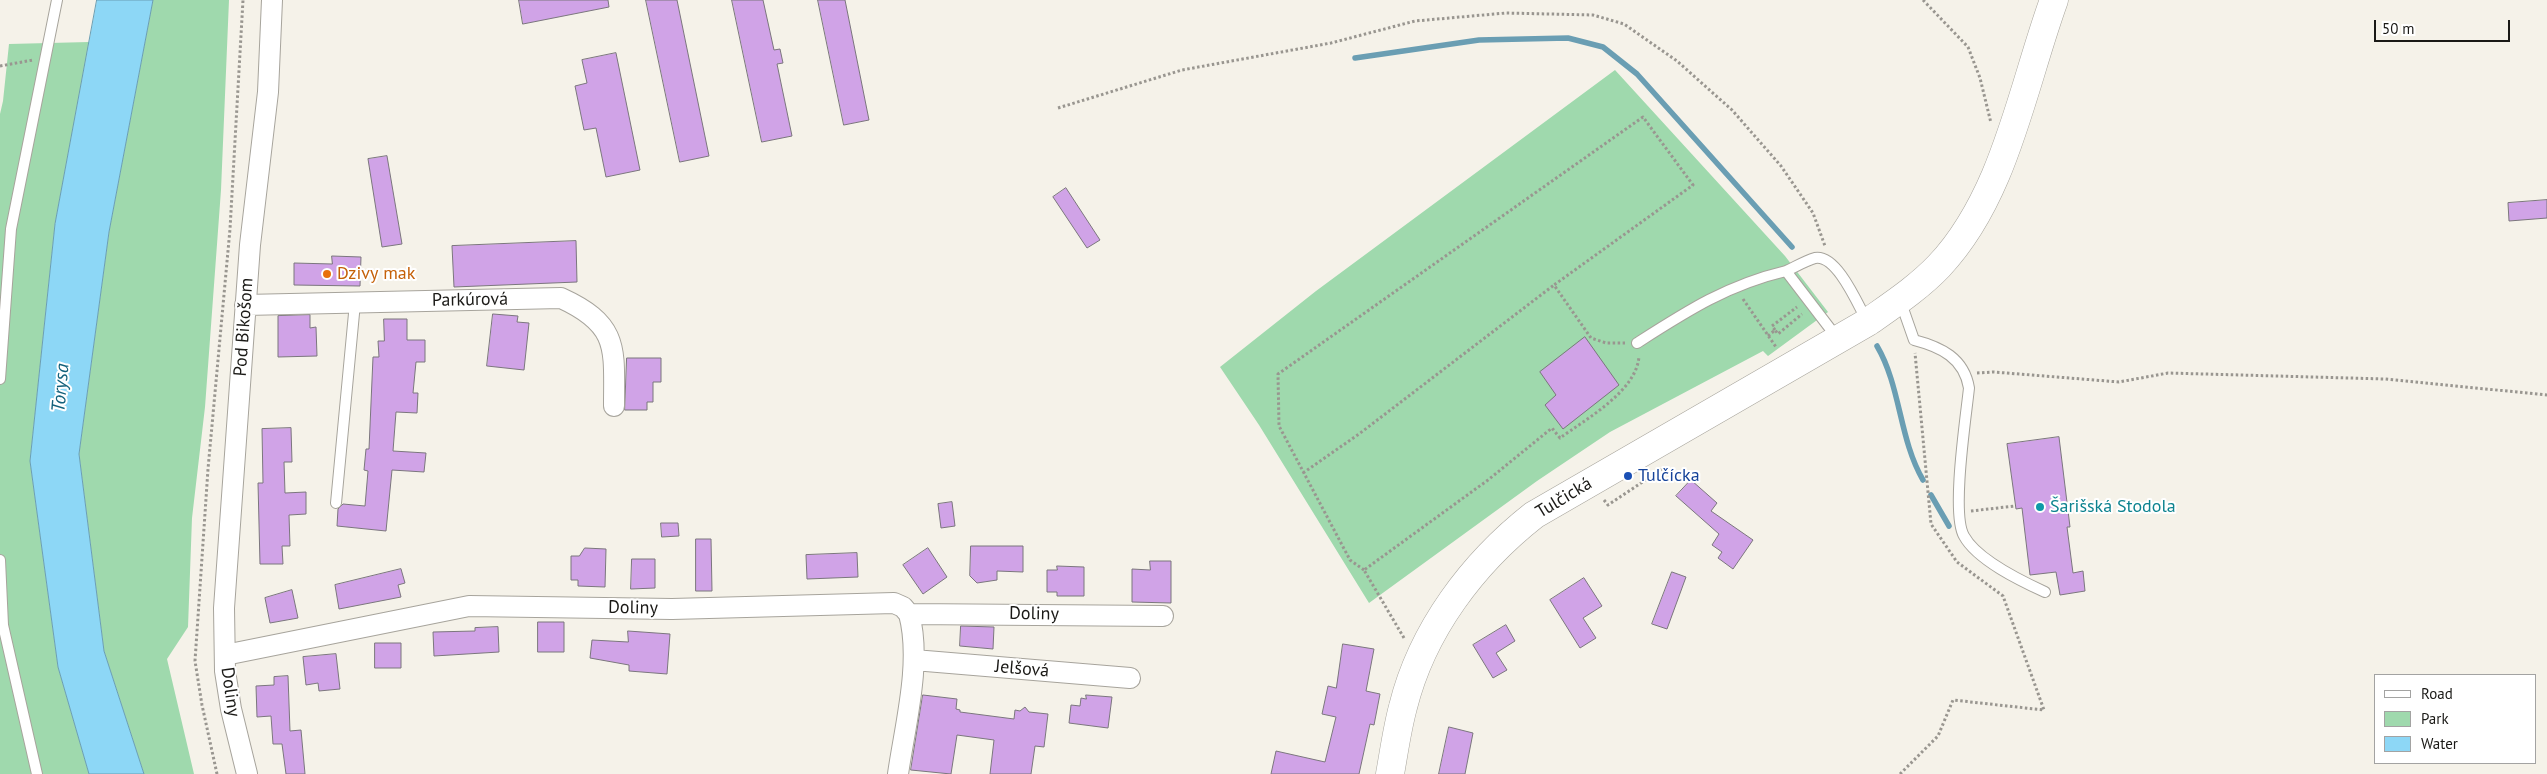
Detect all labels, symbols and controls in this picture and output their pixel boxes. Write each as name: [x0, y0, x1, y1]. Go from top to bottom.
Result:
scale bar: [2377, 10, 2513, 42]
text: 50 m: [2382, 19, 2415, 38]
place label: Dzivy mak: [337, 263, 415, 285]
marker: Dzivy mak: [321, 268, 333, 280]
street label: Pod Bikošom: [230, 277, 258, 377]
street label: Parkúrová: [432, 289, 508, 311]
water label: Torysa: [48, 363, 74, 413]
place label: Tulčícka: [1638, 465, 1700, 487]
marker: Tulčícka: [1622, 470, 1634, 482]
street label: Tulčická: [1532, 473, 1596, 523]
place label: Šarišská Stodola: [2050, 496, 2176, 518]
marker: Šarišská Stodola: [2034, 501, 2046, 513]
street label: Doliny: [608, 597, 658, 619]
street label: Doliny: [1009, 603, 1059, 625]
street label: Jelšová: [994, 656, 1050, 682]
street label: Doliny: [216, 666, 244, 718]
legend: [2374, 674, 2537, 764]
text: Road: [2421, 684, 2453, 703]
text: Park: [2421, 709, 2449, 728]
text: Water: [2421, 734, 2458, 753]

